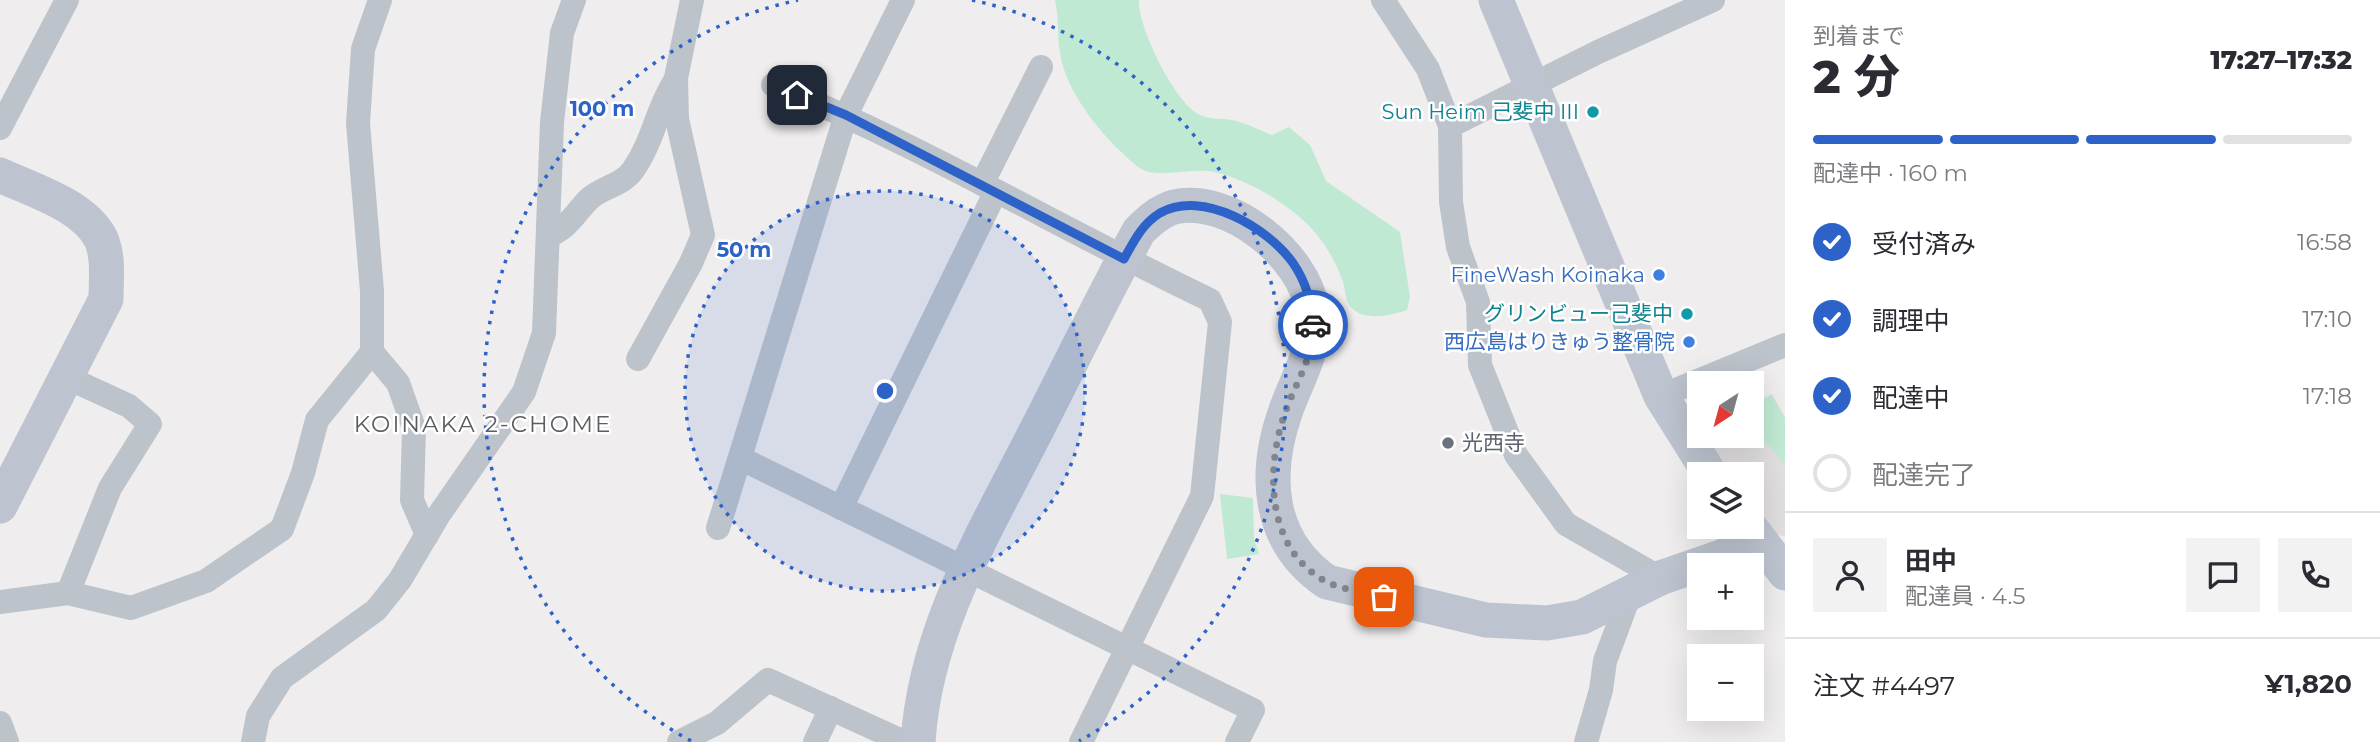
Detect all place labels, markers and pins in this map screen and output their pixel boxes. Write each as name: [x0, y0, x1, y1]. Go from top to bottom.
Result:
pin: [767, 65, 827, 125]
place label: Sun Heim 己斐中 III: [1382, 99, 1579, 124]
marker: Sun Heim 己斐中 III: [1585, 104, 1601, 120]
place label: FineWash Koinaka: [1451, 262, 1645, 287]
marker: FineWash Koinaka: [1651, 267, 1667, 283]
place label: グリンビュー己斐中: [1484, 301, 1673, 326]
marker: グリンビュー己斐中: [1679, 306, 1695, 322]
place label: 西広島はりきゅう整骨院: [1444, 329, 1675, 354]
marker: 西広島はりきゅう整骨院: [1681, 334, 1697, 350]
centre of rings: [873, 379, 897, 403]
place label: 光西寺: [1462, 430, 1525, 455]
marker: 光西寺: [1440, 435, 1456, 451]
pin: [1354, 567, 1414, 627]

